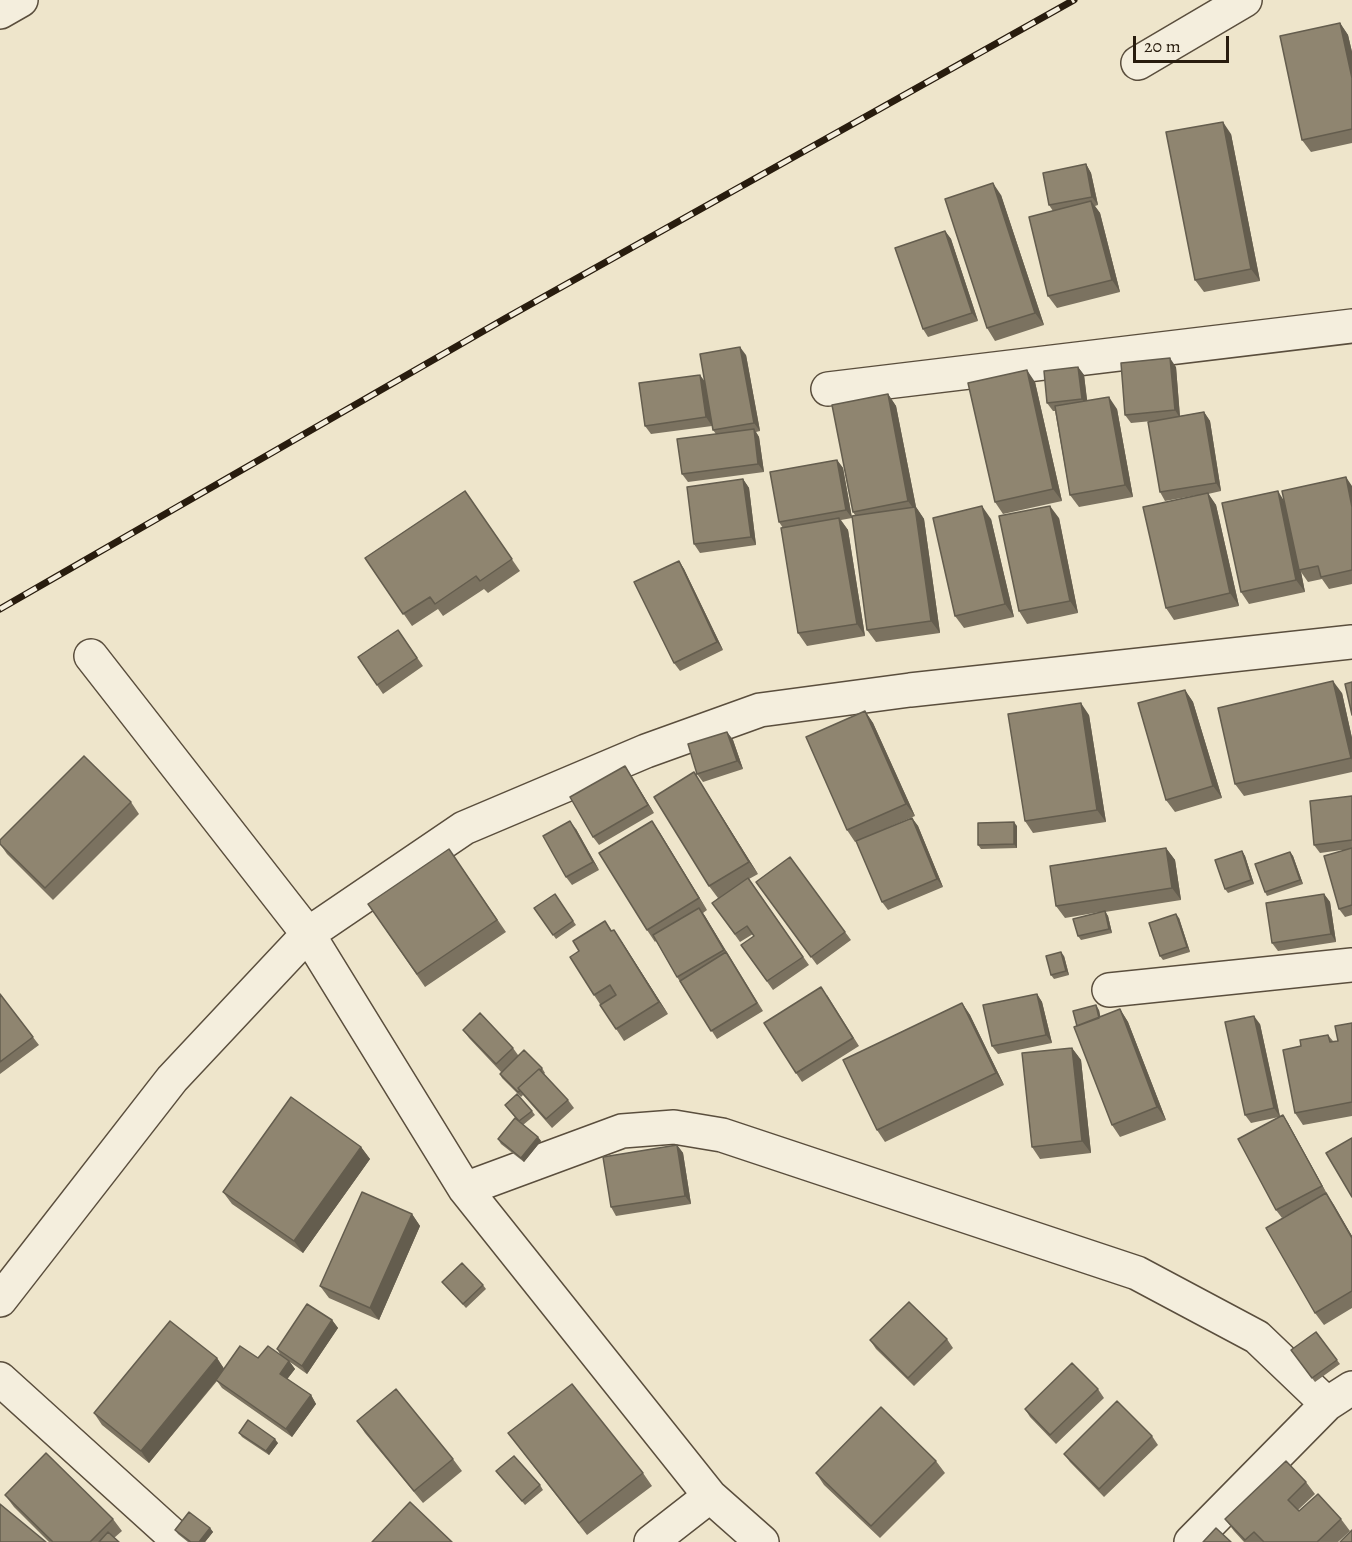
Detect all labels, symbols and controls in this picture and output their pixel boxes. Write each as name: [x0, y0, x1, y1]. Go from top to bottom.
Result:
scale bar: [1136, 24, 1232, 62]
text: 20 m: [1144, 34, 1181, 58]

